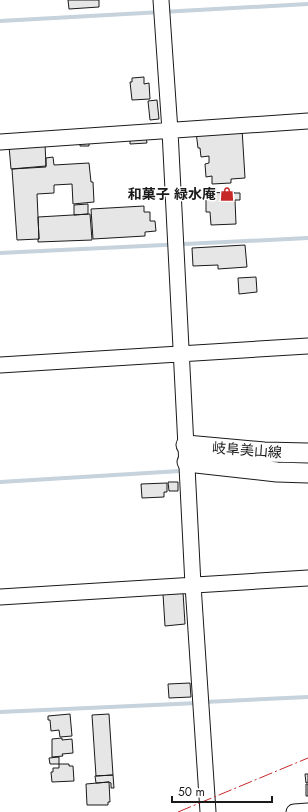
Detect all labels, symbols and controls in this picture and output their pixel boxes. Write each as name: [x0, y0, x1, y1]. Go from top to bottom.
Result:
place label: 和菓子 緑水庵: [128, 184, 216, 204]
shop icon: 和菓子 緑水庵: [219, 186, 235, 202]
street label: 岐阜美山線: [211, 438, 283, 462]
scale bar: [172, 778, 272, 804]
text: 50 m: [178, 783, 205, 801]

